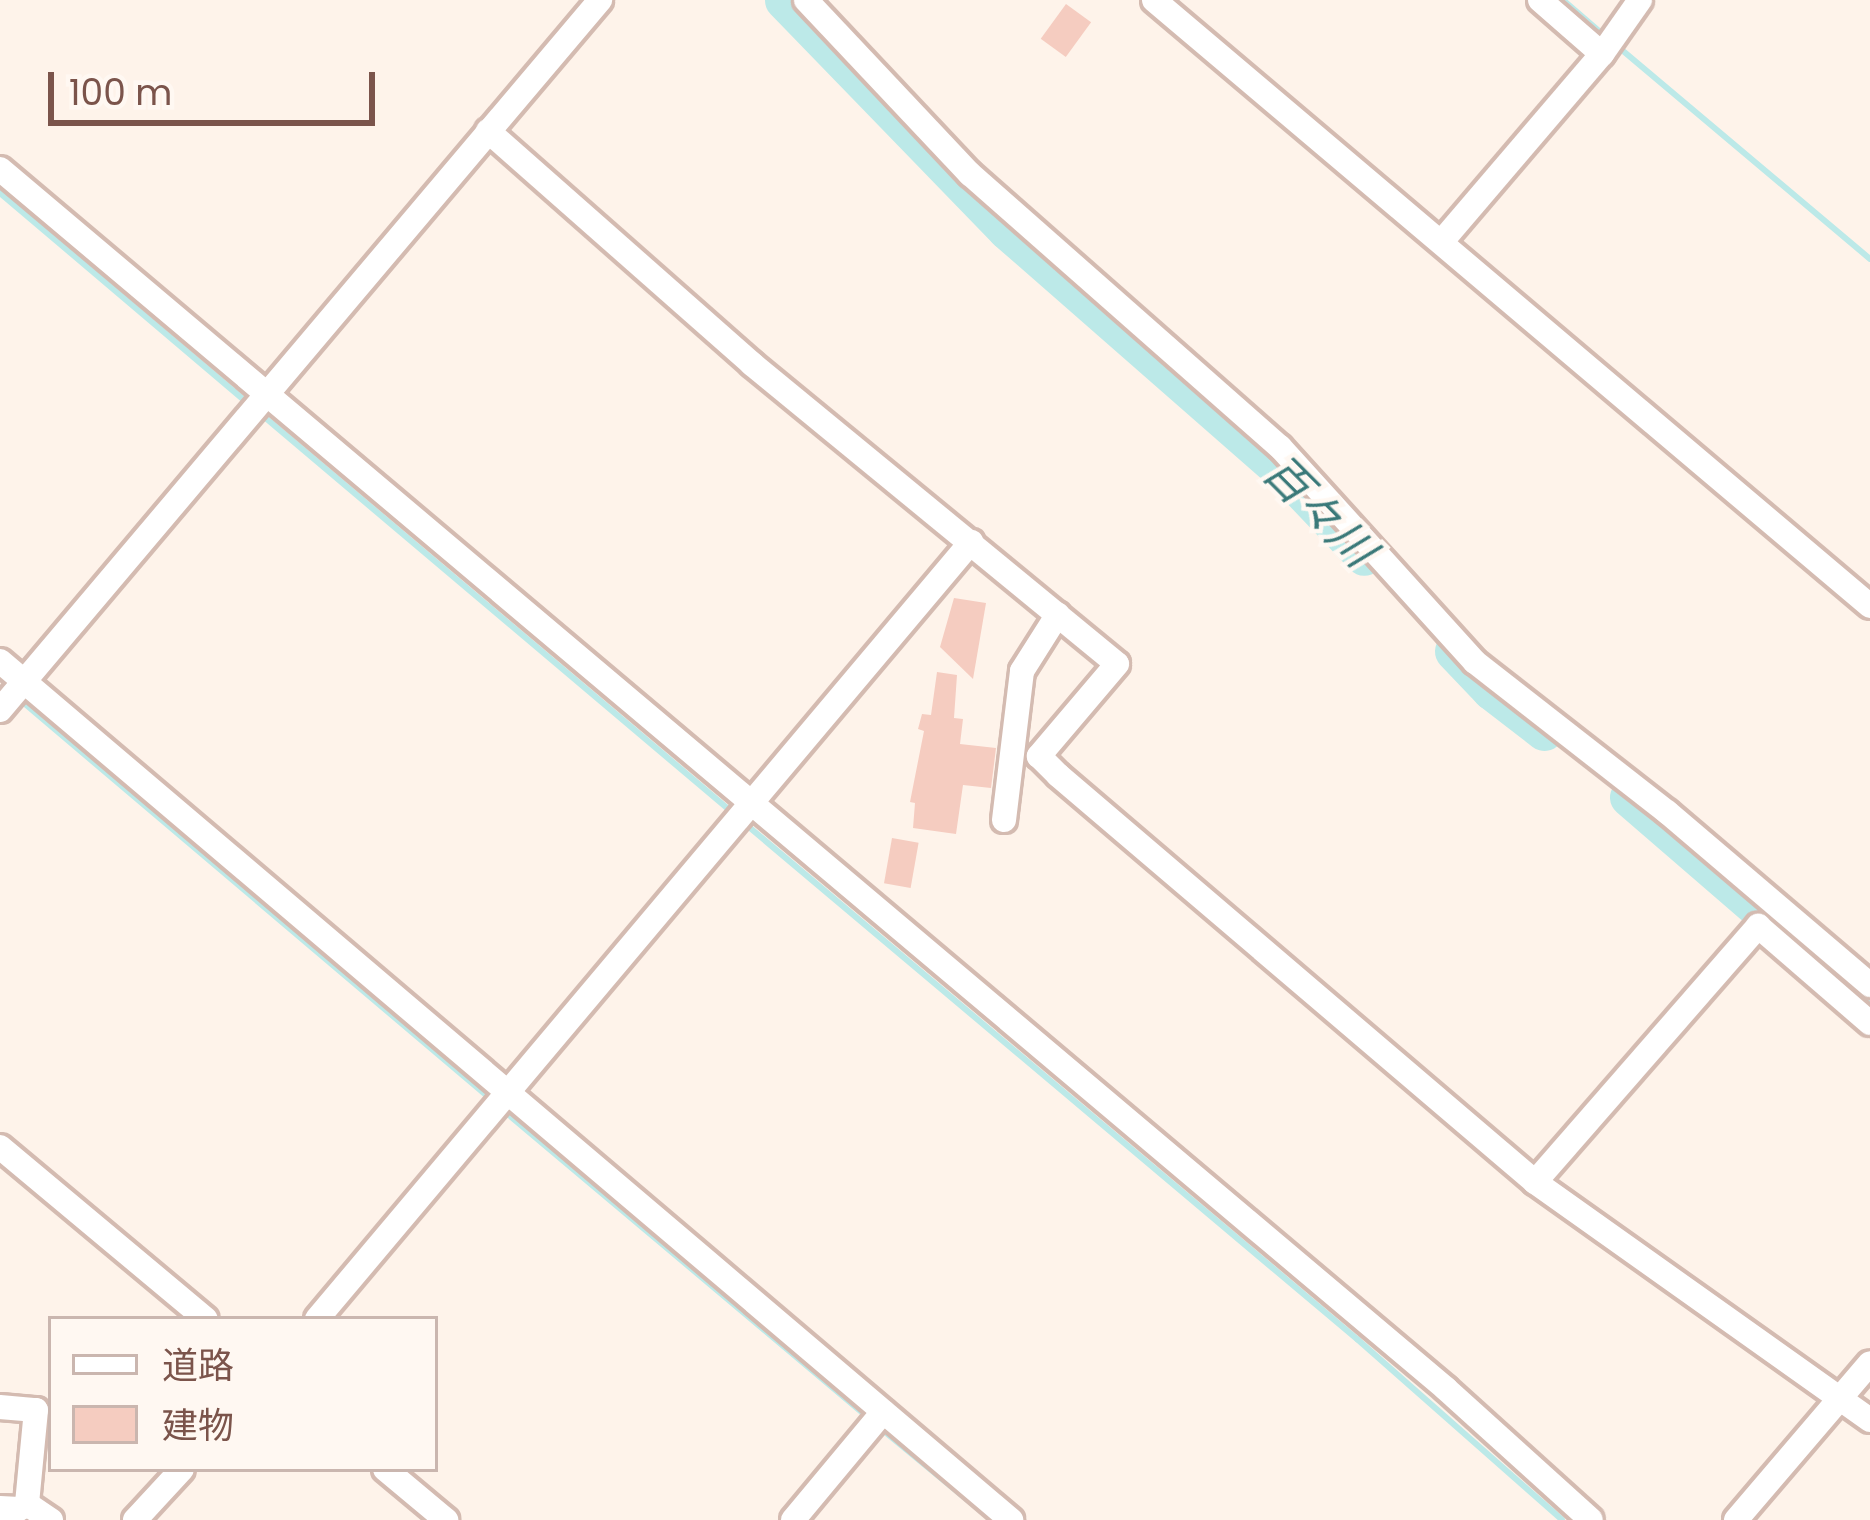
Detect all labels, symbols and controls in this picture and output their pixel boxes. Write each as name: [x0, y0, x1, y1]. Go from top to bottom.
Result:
scale bar: [54, 48, 381, 122]
text: 100 m: [69, 67, 172, 118]
water label: 百々川: [1252, 444, 1386, 578]
legend: [48, 1316, 438, 1472]
text: 道路: [162, 1340, 234, 1391]
text: 建物: [162, 1400, 234, 1451]

